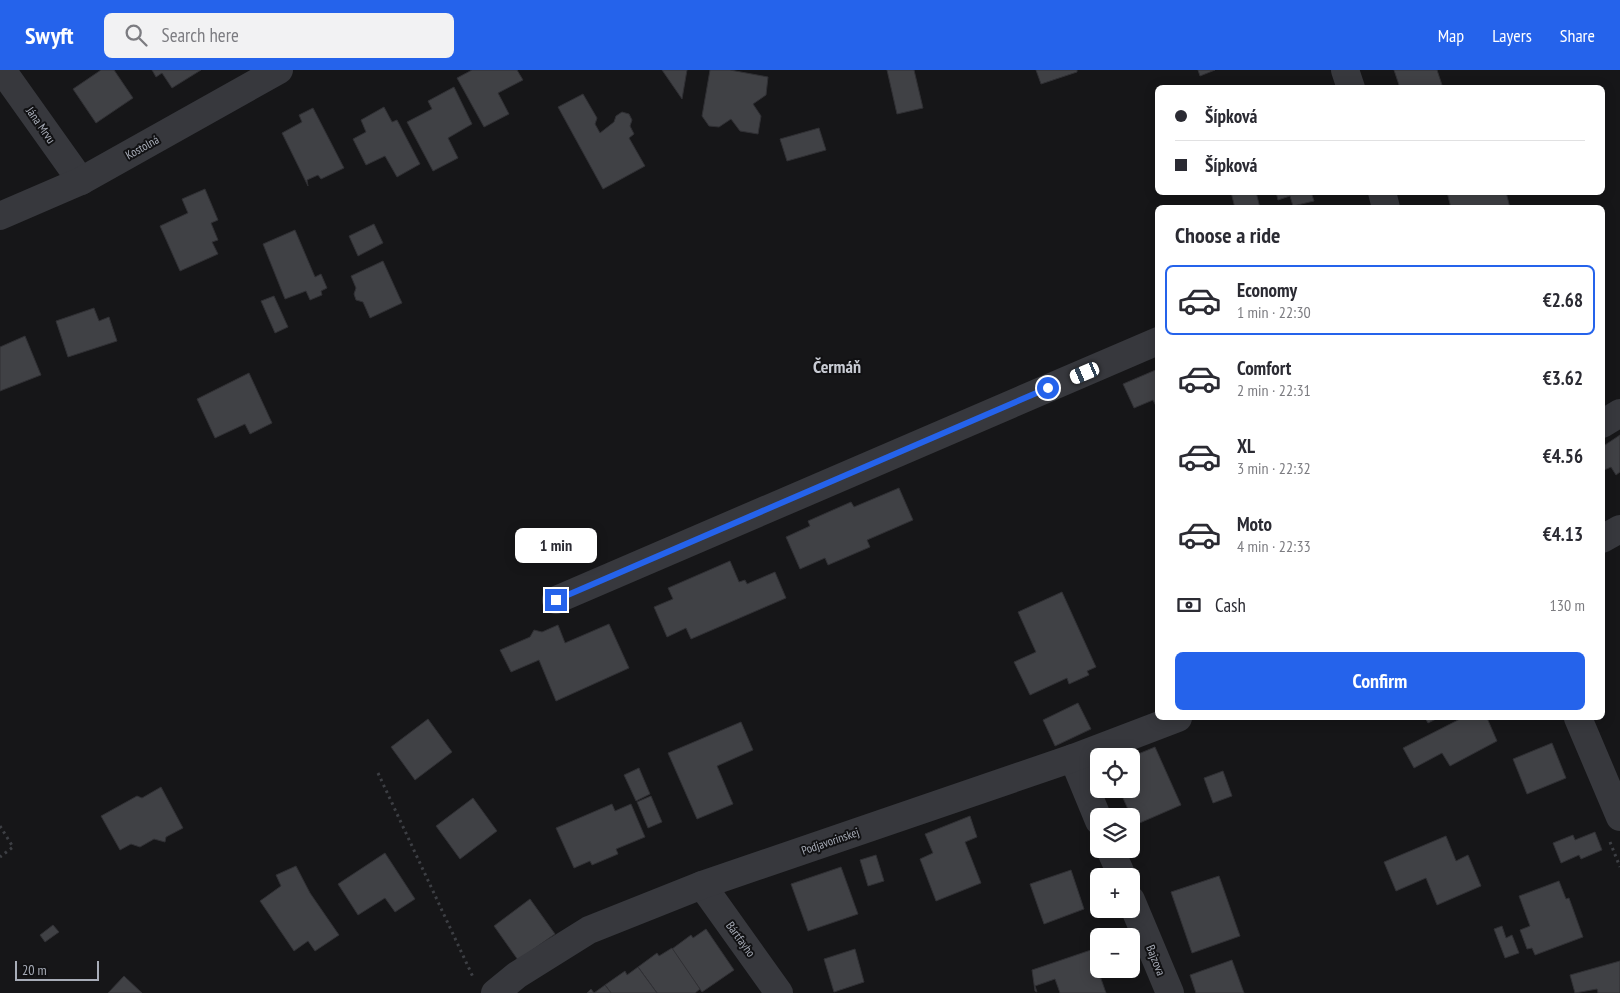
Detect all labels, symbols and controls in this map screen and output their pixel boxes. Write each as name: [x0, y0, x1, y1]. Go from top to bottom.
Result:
search box: [104, 13, 454, 58]
text: Swyft: [25, 20, 74, 51]
icon: search: [122, 21, 150, 49]
text: Search here: [162, 23, 239, 47]
text: Map: [1438, 24, 1464, 47]
text: Layers: [1492, 24, 1532, 47]
text: Share: [1560, 24, 1595, 47]
street label: Jána Mrvu: [22, 103, 59, 146]
text: Šípková: [1205, 104, 1257, 128]
street label: Kostolná: [123, 132, 162, 162]
text: Šípková: [1205, 153, 1257, 177]
text: Choose a ride: [1175, 221, 1280, 249]
icon: car: [1177, 278, 1222, 323]
text: Economy: [1237, 278, 1297, 302]
text: €2.68: [1543, 288, 1583, 312]
text: 1 min · 22:30: [1237, 302, 1311, 322]
district label: Čermáň: [813, 355, 861, 378]
icon: car: [1177, 356, 1222, 401]
text: Comfort: [1237, 356, 1291, 380]
car: [1068, 360, 1101, 386]
text: €3.62: [1543, 366, 1583, 390]
route start: [1037, 377, 1059, 399]
text: 2 min · 22:31: [1237, 380, 1311, 400]
icon: car: [1177, 434, 1222, 479]
text: XL: [1237, 434, 1255, 458]
text: €4.56: [1543, 444, 1583, 468]
text: 3 min · 22:32: [1237, 458, 1311, 478]
icon: car: [1177, 512, 1222, 557]
text: Moto: [1237, 512, 1272, 536]
text: €4.13: [1543, 522, 1583, 546]
callout: 1 min: [515, 528, 597, 562]
text: 1 min: [540, 535, 572, 555]
text: 4 min · 22:33: [1237, 536, 1311, 556]
route end: [545, 589, 567, 611]
icon: cash: [1175, 591, 1203, 619]
text: Cash: [1215, 593, 1246, 617]
text: 130 m: [1550, 595, 1585, 615]
button: Confirm: [1175, 652, 1585, 710]
map controls: [1090, 748, 1140, 978]
button: locate: [1090, 748, 1140, 798]
button: layers: [1090, 808, 1140, 858]
street label: Podjavorinskej: [799, 824, 861, 858]
button: +: [1090, 868, 1140, 918]
street label: Bártfayho: [723, 918, 759, 960]
button: −: [1090, 928, 1140, 978]
street label: Bajzova: [1143, 942, 1169, 978]
scale bar: [15, 958, 99, 981]
text: 20 m: [22, 961, 47, 979]

